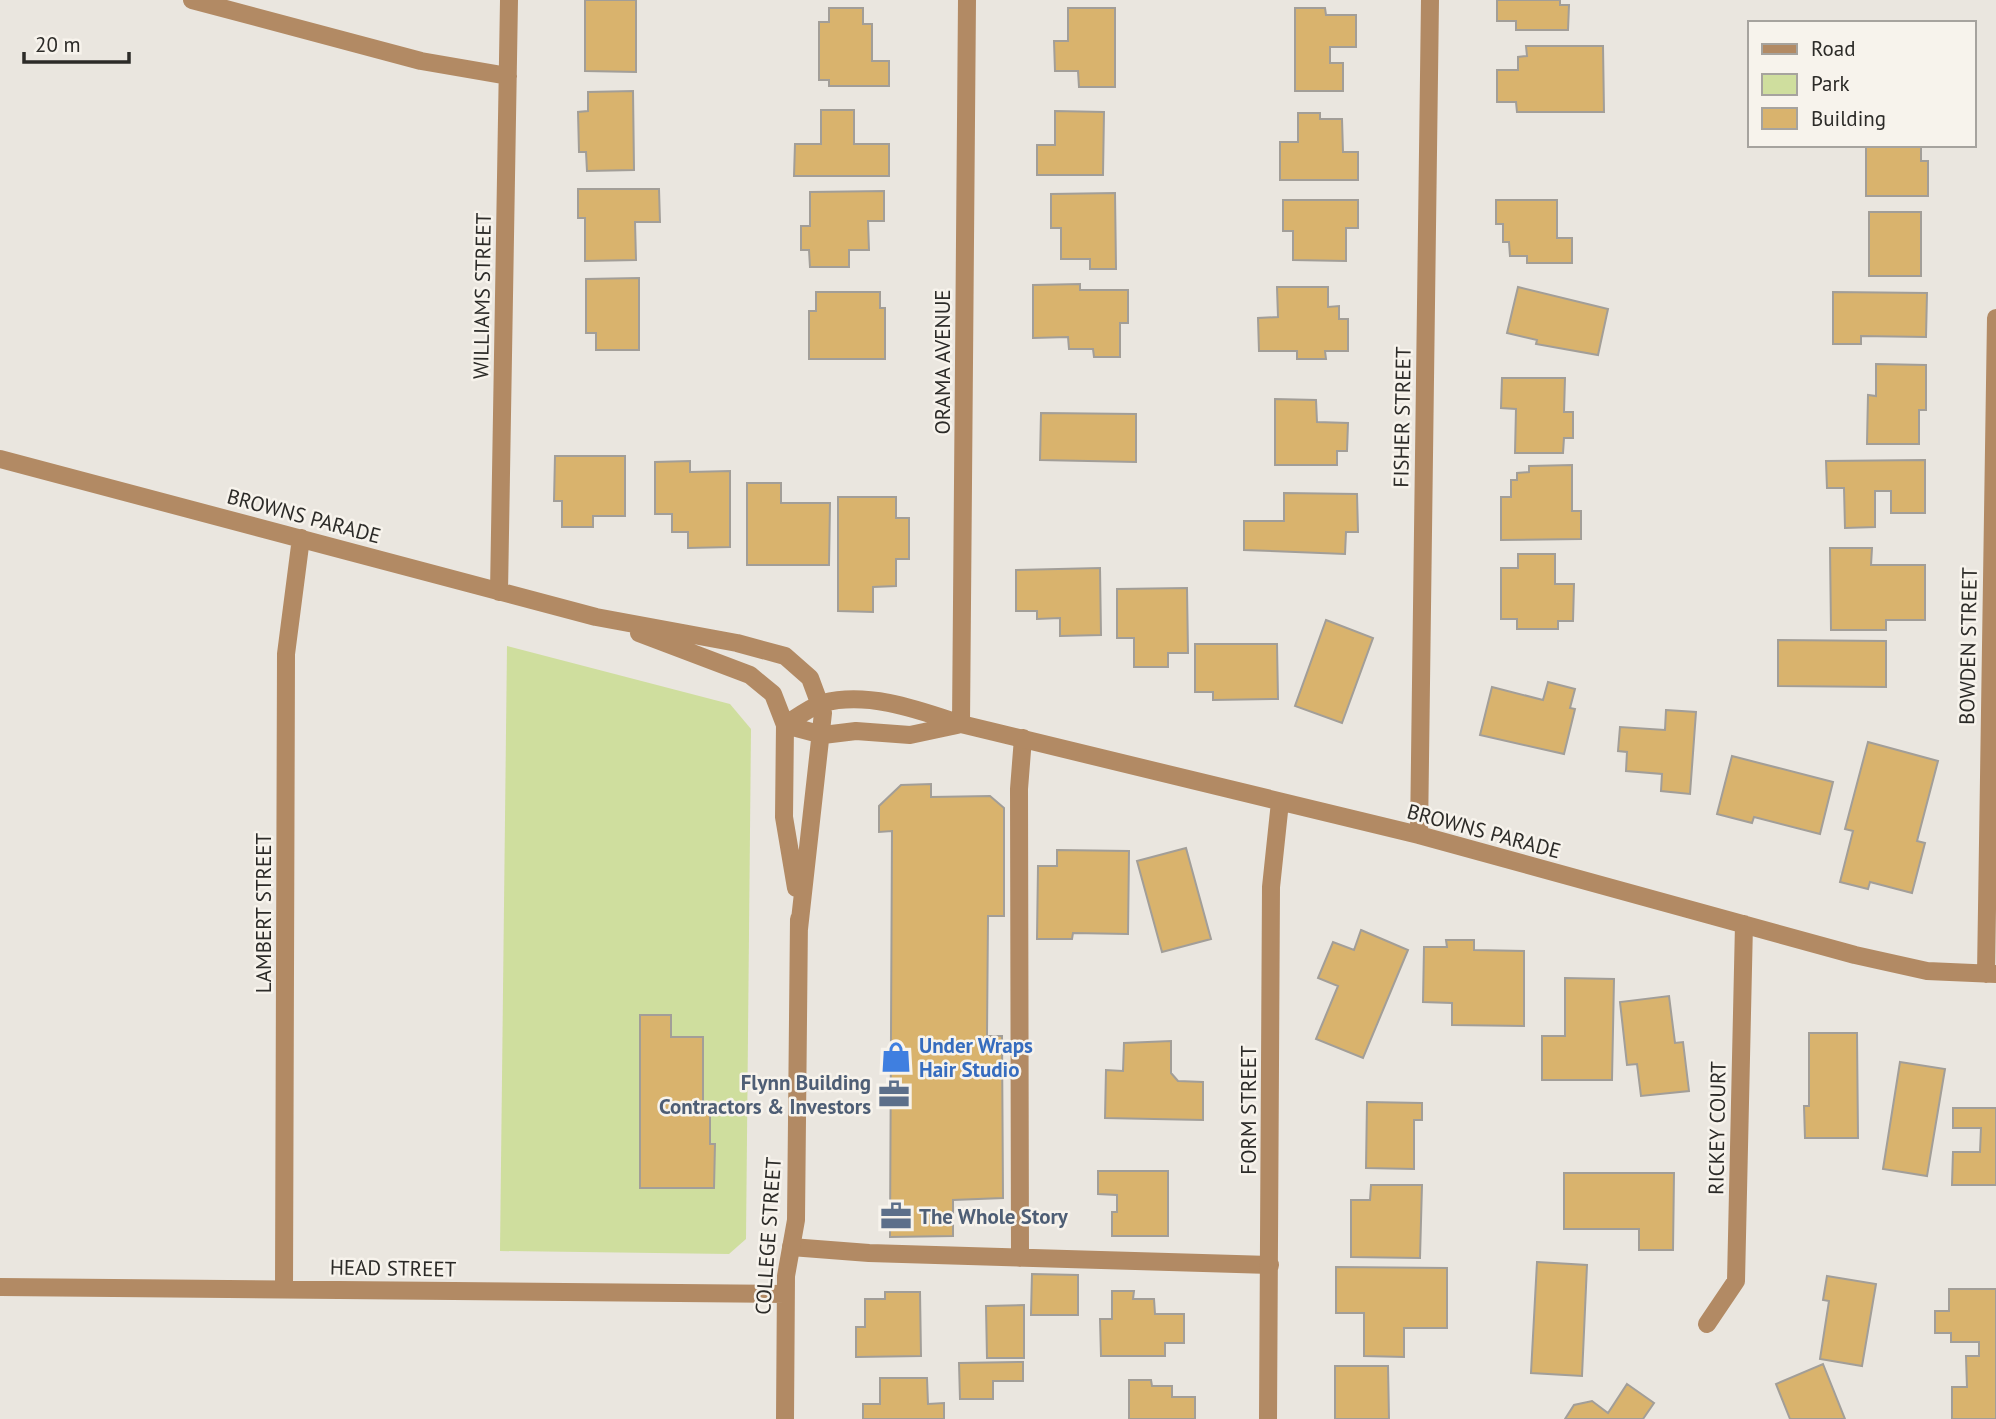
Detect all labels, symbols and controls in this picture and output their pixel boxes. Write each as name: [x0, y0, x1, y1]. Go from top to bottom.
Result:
scale bar: [24, 21, 130, 65]
legend: [1748, 21, 1975, 147]
text: 20 m: [35, 31, 81, 58]
text: Road: [1811, 35, 1855, 62]
text: Park: [1811, 70, 1850, 97]
text: Building: [1811, 105, 1886, 132]
street label: WILLIAMS STREET: [467, 212, 497, 379]
street label: ORAMA AVENUE: [929, 289, 956, 435]
street label: FISHER STREET: [1387, 346, 1417, 488]
street label: BROWNS PARADE: [224, 483, 384, 549]
street label: BOWDEN STREET: [1953, 567, 1983, 725]
street label: BROWNS PARADE: [1404, 798, 1564, 864]
street label: LAMBERT STREET: [250, 832, 277, 993]
place label: Under Wraps Hair Studio: [919, 1032, 1033, 1083]
shop icon: Under Wraps Hair Studio: [879, 1040, 913, 1074]
street label: FORM STREET: [1235, 1045, 1262, 1175]
street label: RICKEY COURT: [1702, 1061, 1732, 1195]
place label: Flynn Building Contractors & Investors: [659, 1069, 871, 1120]
office icon: Flynn Building Contractors & Investors: [877, 1077, 911, 1111]
street label: COLLEGE STREET: [749, 1156, 787, 1316]
office icon: The Whole Story: [879, 1199, 913, 1233]
place label: The Whole Story: [919, 1203, 1069, 1230]
street label: HEAD STREET: [330, 1253, 457, 1283]

